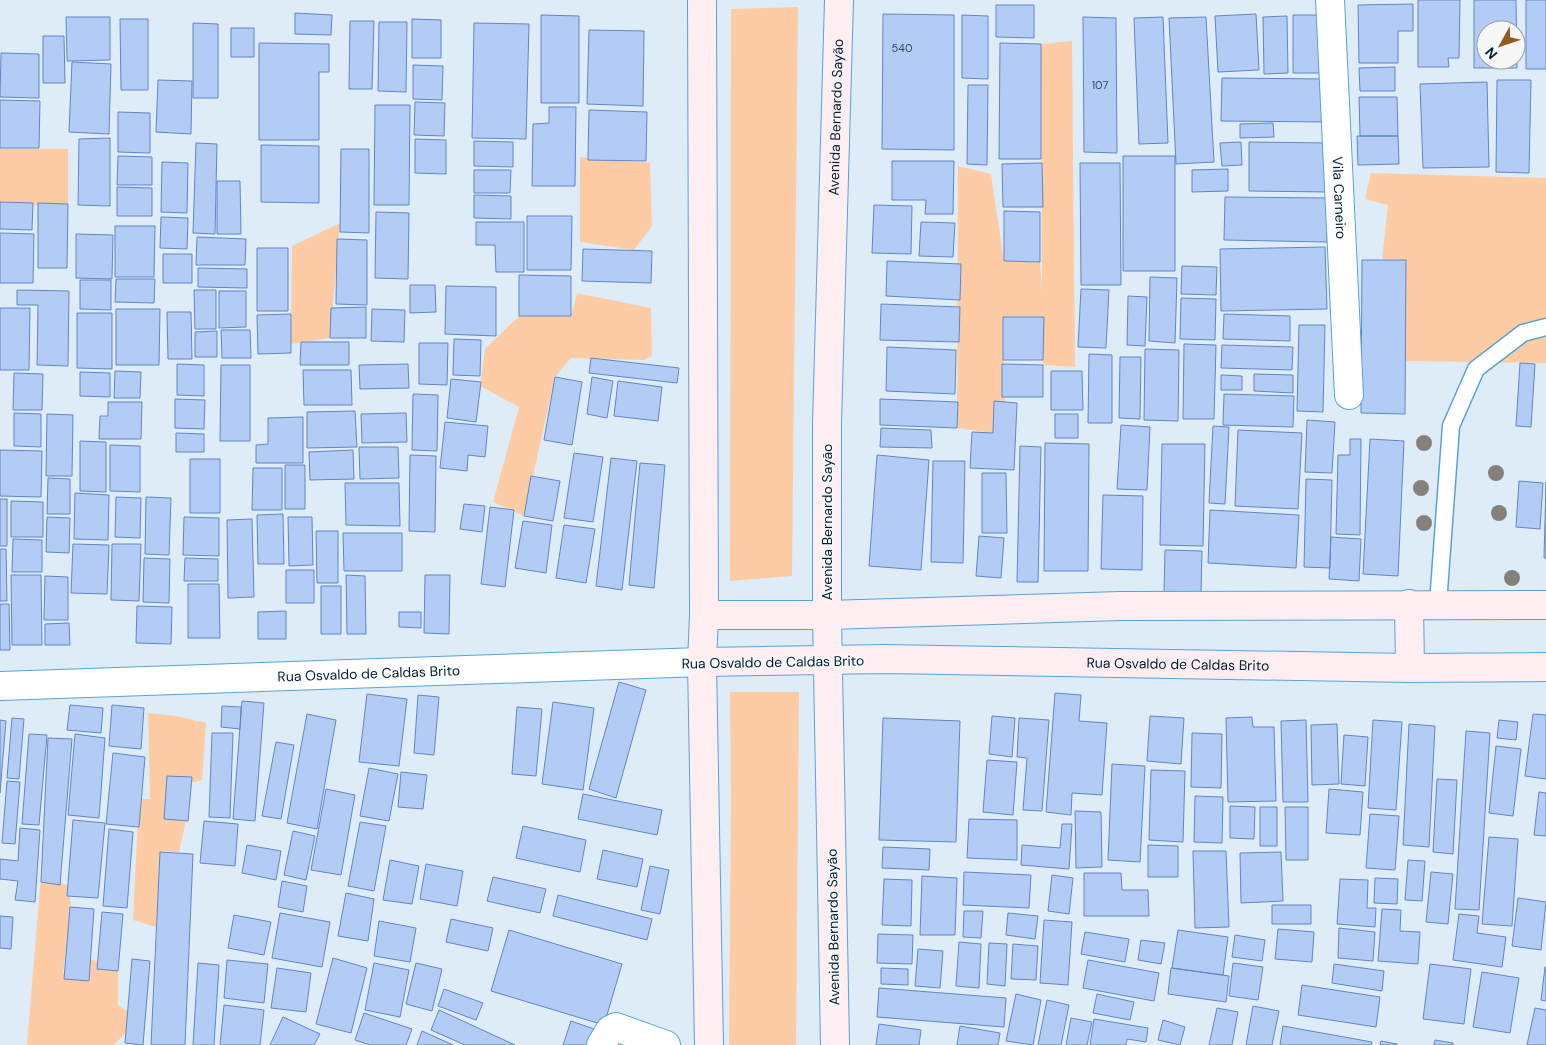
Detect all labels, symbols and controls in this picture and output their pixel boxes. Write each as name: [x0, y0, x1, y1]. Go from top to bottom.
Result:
north arrow: [1476, 20, 1526, 70]
street label: Avenida Bernardo Sayão: [824, 38, 847, 196]
house number: 540: [892, 41, 912, 55]
text: N: [1481, 44, 1501, 63]
house number: 107: [1092, 78, 1108, 92]
street label: Vila Carneiro: [1329, 156, 1350, 240]
street label: Avenida Bernardo Sayão: [818, 444, 836, 600]
street label: Rua Osvaldo de Caldas Brito: [682, 651, 864, 673]
street label: Rua Osvaldo de Caldas Brito: [1086, 653, 1270, 675]
street label: Rua Osvaldo de Caldas Brito: [277, 661, 460, 686]
street label: Avenida Bernardo Sayão: [823, 848, 843, 1006]

